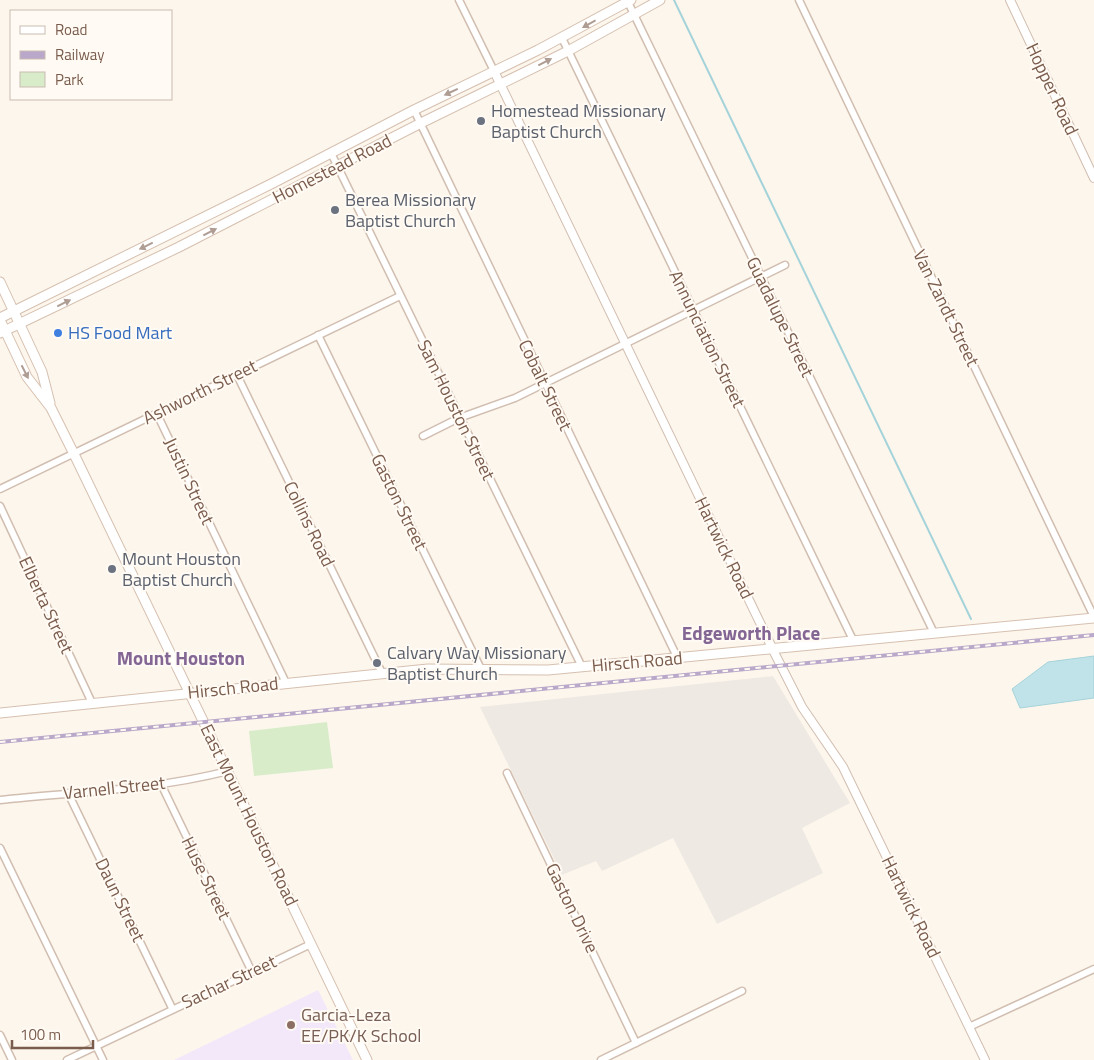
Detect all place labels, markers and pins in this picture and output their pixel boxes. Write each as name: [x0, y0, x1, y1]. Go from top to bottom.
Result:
place label: Homestead Missionary Baptist Church: [491, 97, 666, 145]
marker: Homestead Missionary Baptist Church: [475, 115, 487, 127]
place label: Berea Missionary Baptist Church: [345, 186, 476, 234]
marker: Berea Missionary Baptist Church: [329, 204, 341, 216]
place label: HS Food Mart: [68, 319, 173, 346]
marker: HS Food Mart: [52, 327, 64, 339]
place label: Mount Houston Baptist Church: [122, 545, 241, 593]
marker: Mount Houston Baptist Church: [106, 563, 118, 575]
place label: Calvary Way Missionary Baptist Church: [387, 639, 567, 687]
marker: Calvary Way Missionary Baptist Church: [371, 657, 383, 669]
place label: Garcia-Leza EE/PK/K School: [301, 1001, 421, 1049]
marker: Garcia-Leza EE/PK/K School: [285, 1019, 297, 1031]

